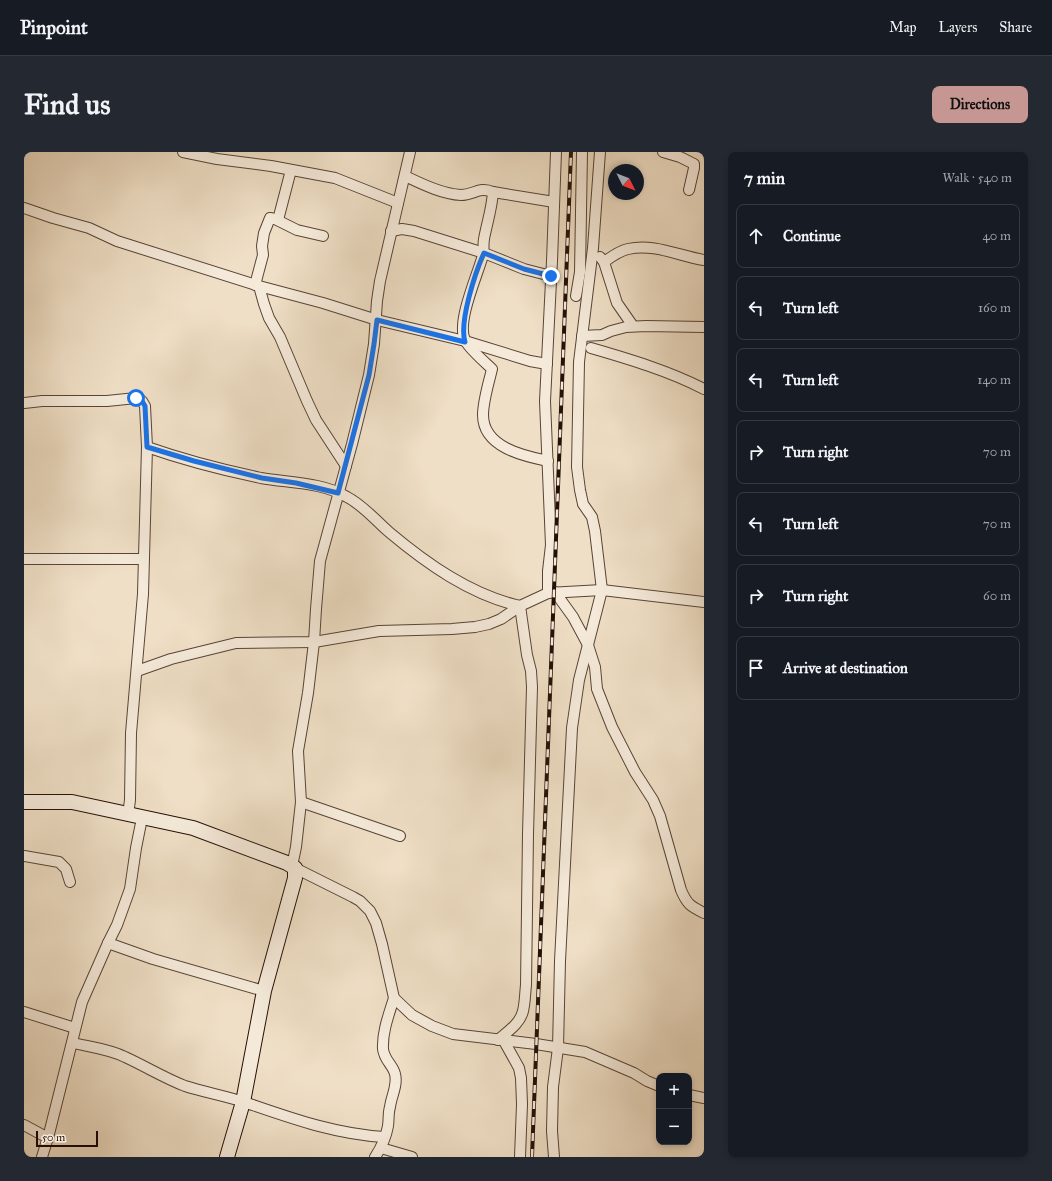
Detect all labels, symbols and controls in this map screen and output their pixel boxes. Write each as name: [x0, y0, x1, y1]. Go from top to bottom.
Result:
text: Pinpoint: [20, 16, 88, 39]
text: Map: [889, 19, 917, 36]
text: Layers: [939, 19, 977, 36]
text: Share: [999, 19, 1032, 36]
button: Directions: [932, 86, 1028, 123]
text: Find us: [24, 87, 110, 122]
north arrow: [608, 164, 644, 200]
text: 7 min: [744, 168, 785, 189]
text: Walk · 540 m: [943, 170, 1012, 186]
icon: ahead: [745, 225, 767, 247]
text: Continue: [783, 227, 841, 245]
text: 40 m: [982, 228, 1011, 244]
route end: [542, 267, 560, 285]
icon: left: [745, 297, 767, 319]
text: Turn left: [783, 299, 839, 317]
text: 160 m: [978, 300, 1011, 316]
icon: left: [745, 369, 767, 391]
text: Turn left: [783, 371, 839, 389]
text: 140 m: [977, 372, 1011, 388]
route start: [127, 389, 145, 407]
icon: right: [745, 441, 767, 463]
text: Turn right: [783, 443, 848, 461]
text: 70 m: [983, 444, 1011, 460]
icon: left: [745, 513, 767, 535]
text: Turn left: [783, 515, 839, 533]
text: 70 m: [983, 516, 1011, 532]
icon: right: [745, 585, 767, 607]
text: Turn right: [783, 587, 848, 605]
text: 60 m: [983, 588, 1011, 604]
icon: arrive: [745, 657, 767, 679]
text: Arrive at destination: [783, 659, 908, 677]
map controls: [656, 1073, 692, 1145]
button: +: [656, 1073, 692, 1109]
button: −: [656, 1109, 692, 1145]
scale bar: [36, 1129, 98, 1148]
text: 50 m: [42, 1131, 65, 1144]

